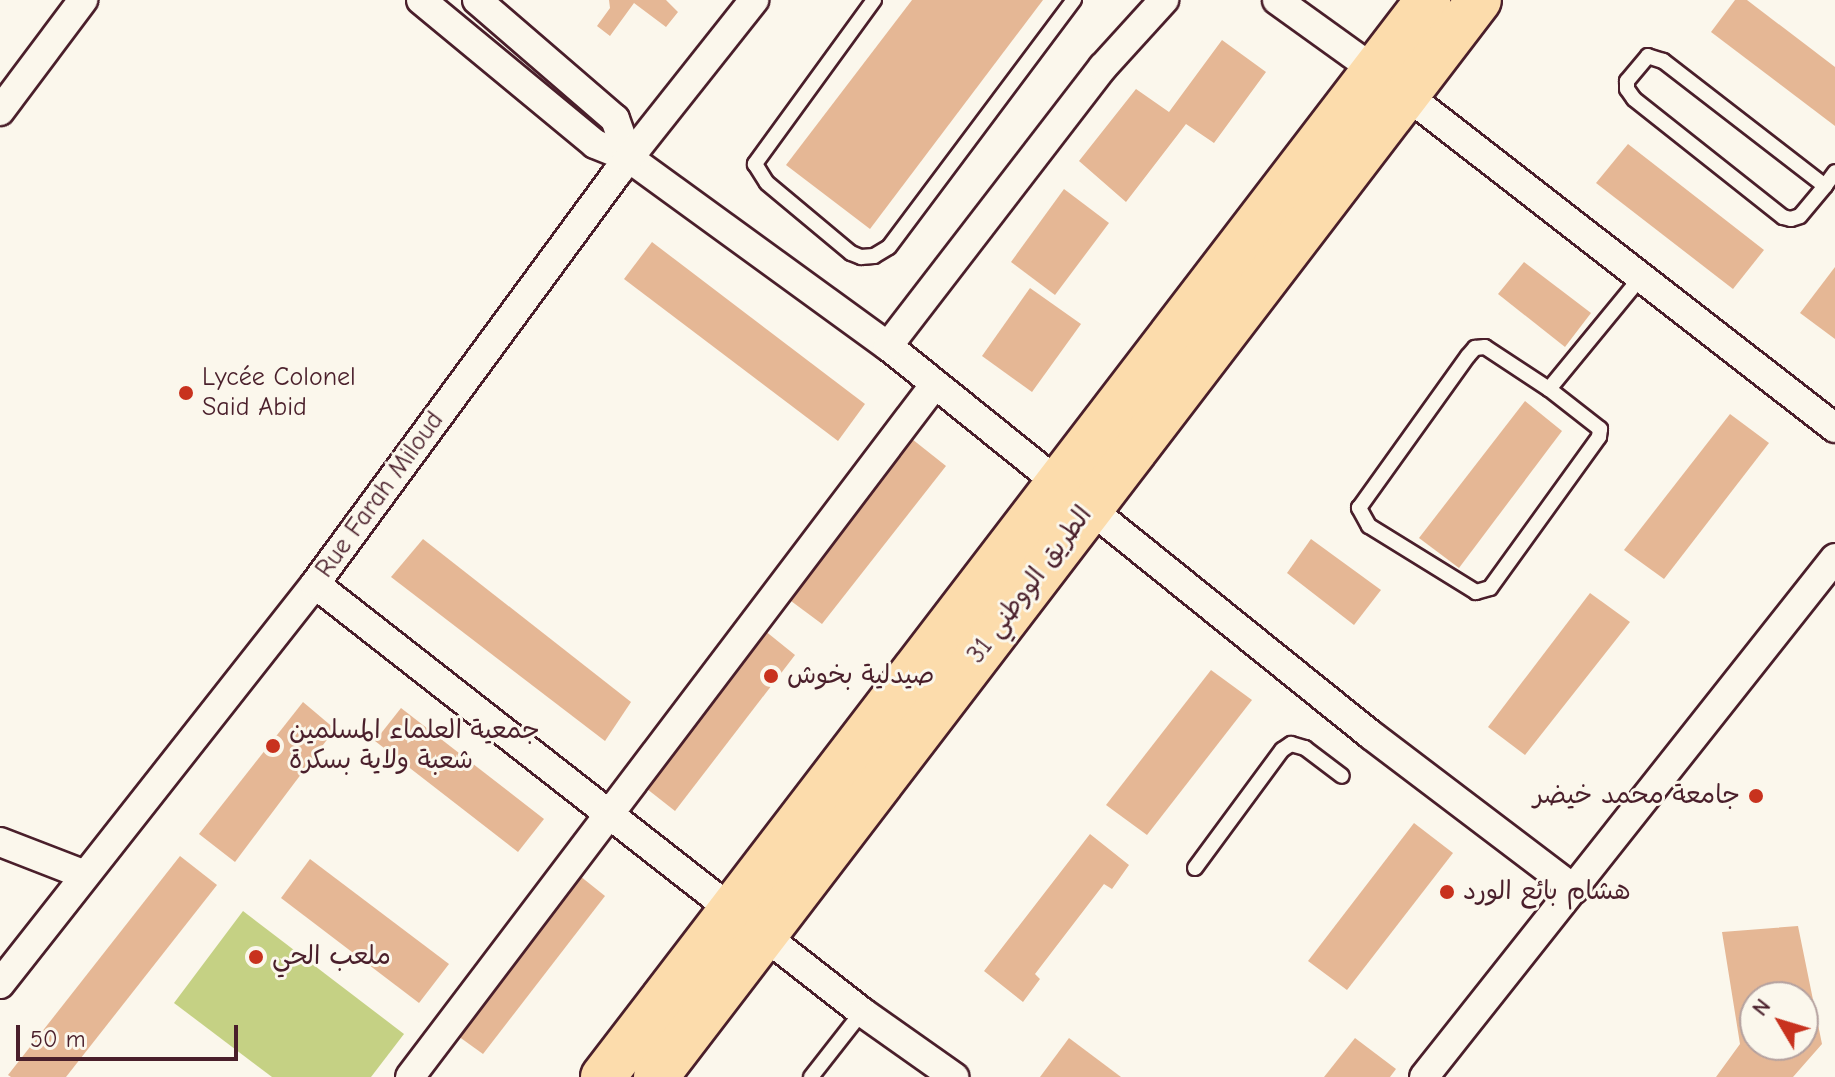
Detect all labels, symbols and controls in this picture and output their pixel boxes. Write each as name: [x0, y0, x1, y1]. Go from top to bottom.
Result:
place label: Lycée Colonel Said Abid: [202, 362, 356, 424]
marker: Lycée Colonel Said Abid: [177, 384, 195, 402]
street label: Rue Farah Miloud: [309, 406, 451, 584]
street label: الطريق الووطني 31: [961, 500, 1099, 670]
place label: صيدلية بخوش: [787, 660, 934, 692]
marker: صيدلية بخوش: [762, 667, 780, 685]
place label: جمعية العلماء المسلمين شعبة ولاية بسكرة: [289, 715, 540, 776]
marker: جمعية العلماء المسلمين شعبة ولاية بسكرة: [264, 737, 282, 755]
place label: جامعة محمد خيضر: [1533, 780, 1740, 812]
marker: جامعة محمد خيضر: [1747, 787, 1765, 805]
place label: هشام بائع الورد: [1463, 876, 1631, 908]
marker: هشام بائع الورد: [1438, 883, 1456, 901]
place label: ملعب الحي: [272, 941, 391, 973]
marker: ملعب الحي: [247, 948, 265, 966]
north arrow: [1739, 981, 1819, 1061]
text: N: [1747, 994, 1776, 1021]
scale bar: [20, 1009, 242, 1059]
text: 50 m: [30, 1025, 86, 1053]

